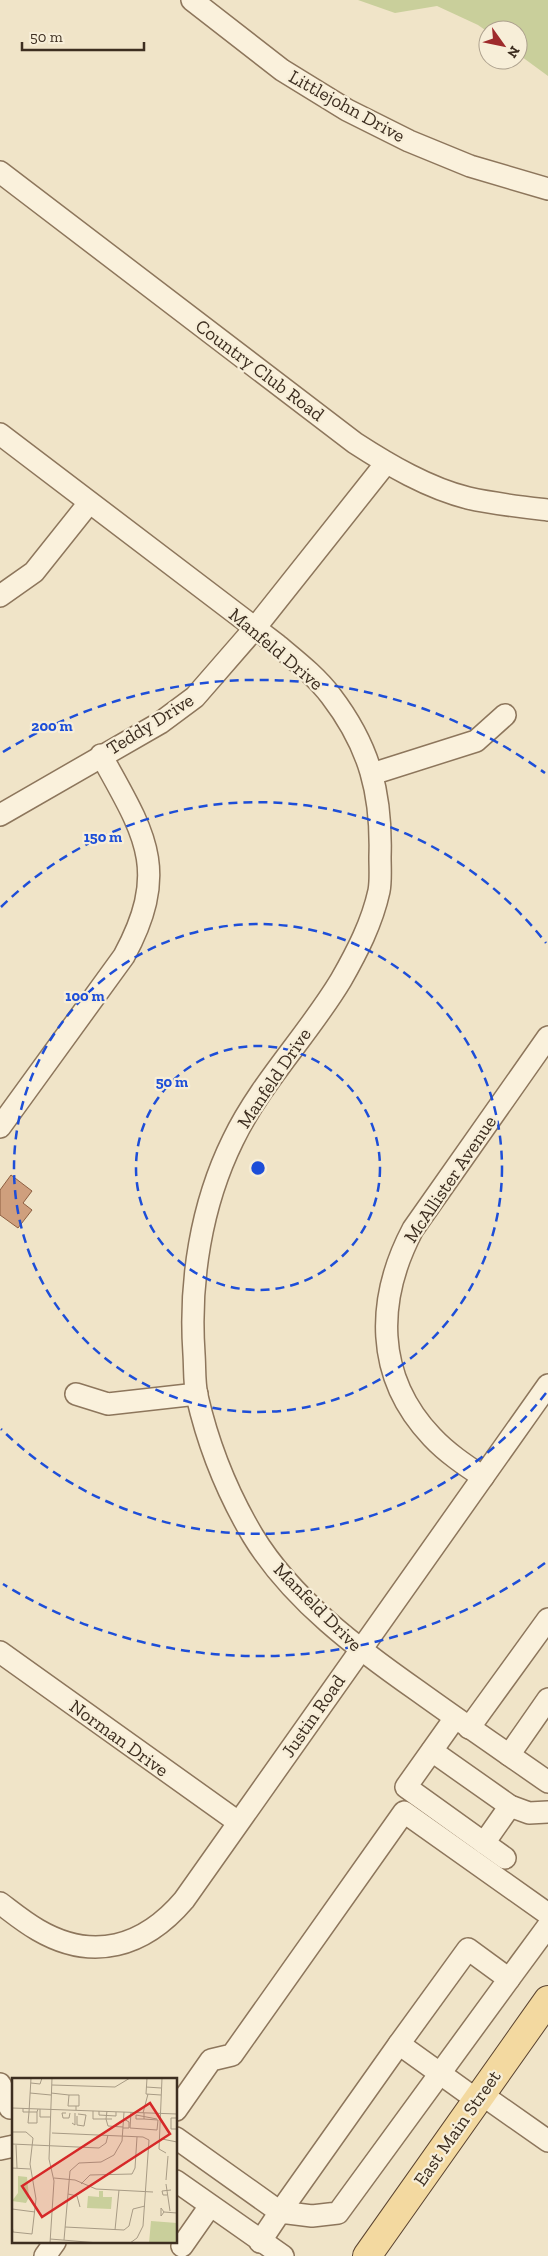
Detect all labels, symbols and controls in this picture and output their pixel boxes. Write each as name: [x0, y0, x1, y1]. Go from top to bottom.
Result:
scale bar: [22, 20, 145, 52]
north arrow: [478, 20, 528, 70]
text: 50 m: [30, 28, 63, 46]
text: N: [503, 43, 524, 61]
street label: Littlejohn Drive: [285, 65, 409, 147]
street label: Country Club Road: [191, 314, 329, 426]
street label: Manfeld Drive: [224, 603, 328, 695]
street label: Teddy Drive: [102, 688, 198, 760]
text: 200 m: [31, 717, 73, 735]
text: 150 m: [84, 828, 122, 846]
text: 100 m: [65, 987, 105, 1005]
street label: Manfeld Drive: [232, 1023, 316, 1133]
text: 50 m: [156, 1073, 188, 1091]
street label: McAllister Avenue: [399, 1111, 501, 1247]
centre of rings: [249, 1159, 267, 1177]
street label: Manfeld Drive: [269, 1558, 367, 1656]
street label: Justin Road: [276, 1670, 350, 1762]
street label: Norman Drive: [65, 1694, 173, 1782]
street label: East Main Street: [408, 2066, 506, 2190]
inset map: [12, 2078, 178, 2244]

